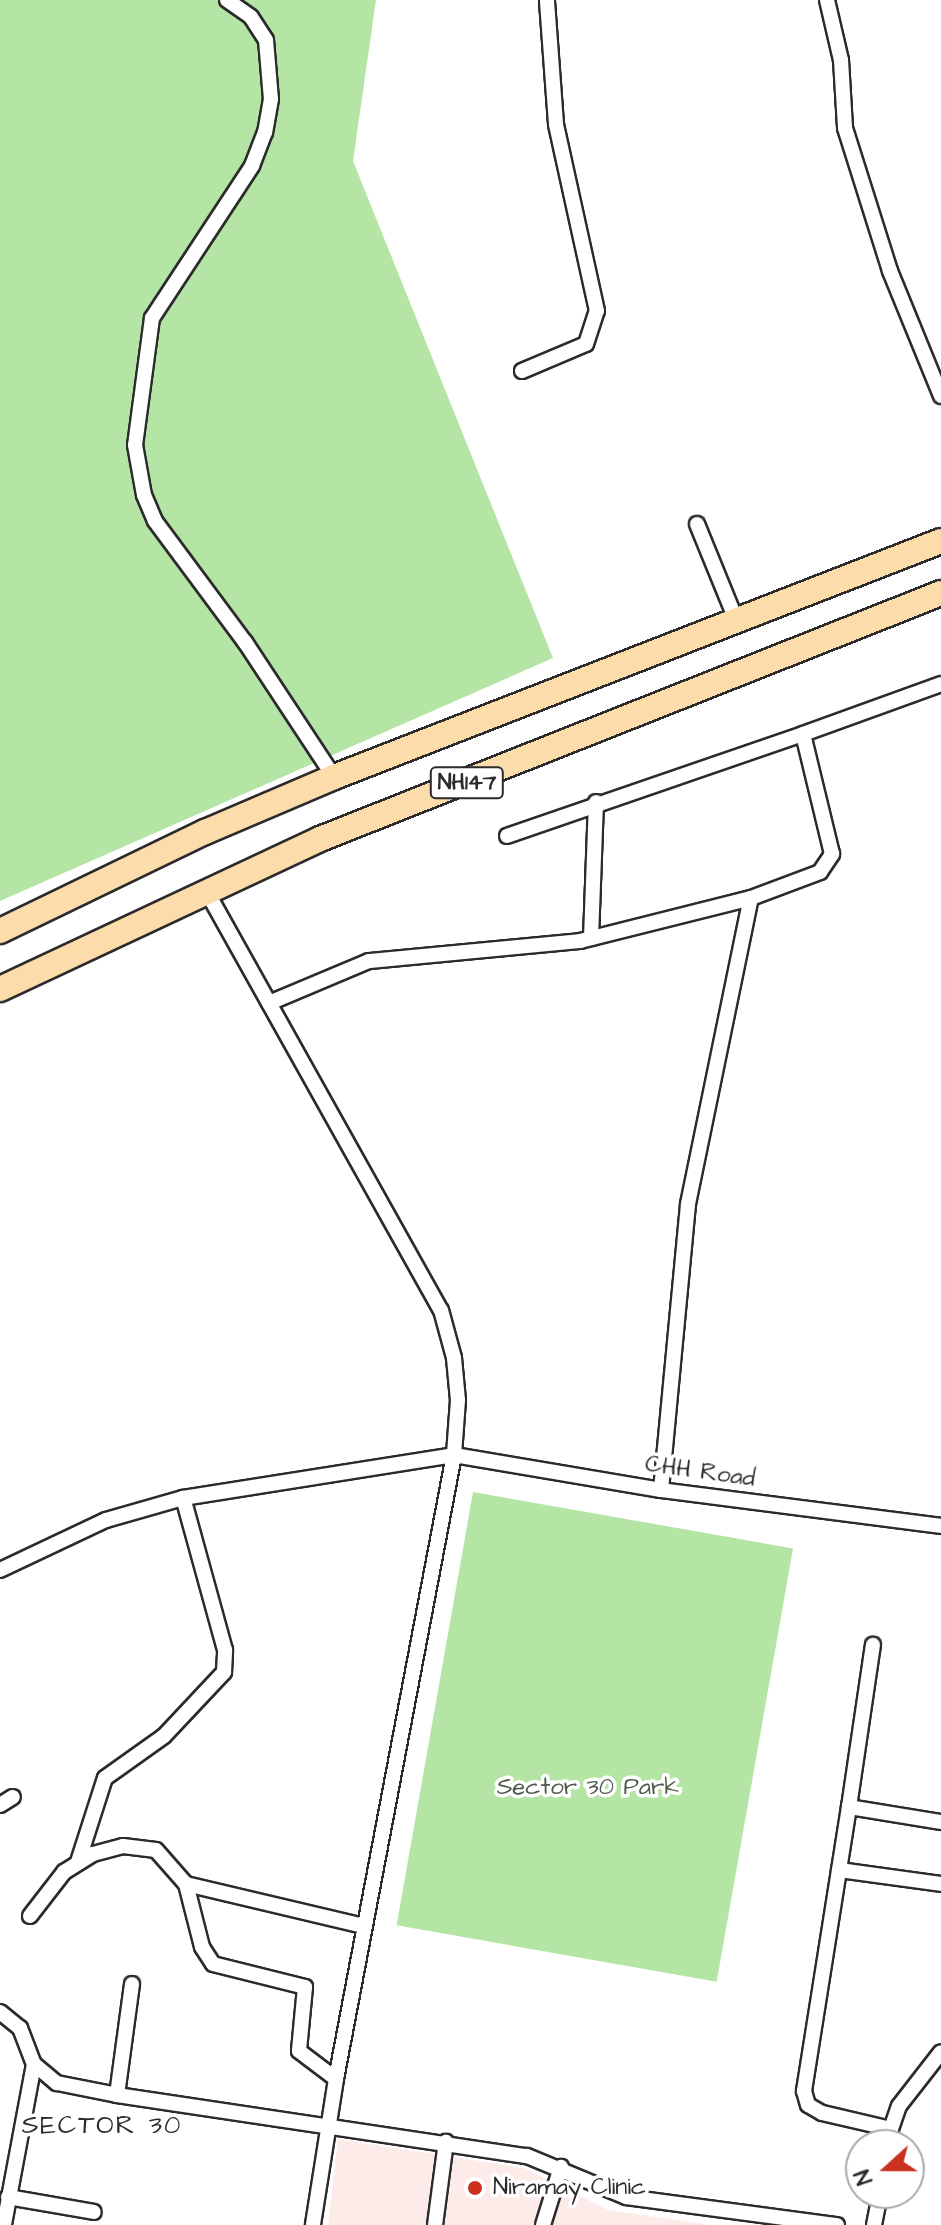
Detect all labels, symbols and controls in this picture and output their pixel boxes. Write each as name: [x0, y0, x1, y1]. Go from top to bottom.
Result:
road number: NH147: [429, 765, 505, 801]
street label: CHH Road: [643, 1450, 757, 1494]
park label: Sector 30 Park: [497, 1774, 679, 1802]
district label: SECTOR 30: [22, 2110, 182, 2142]
north arrow: [845, 2129, 925, 2209]
text: N: [847, 2165, 881, 2189]
place label: Niramay Clinic: [493, 2174, 646, 2202]
marker: Niramay Clinic: [464, 2177, 486, 2199]

